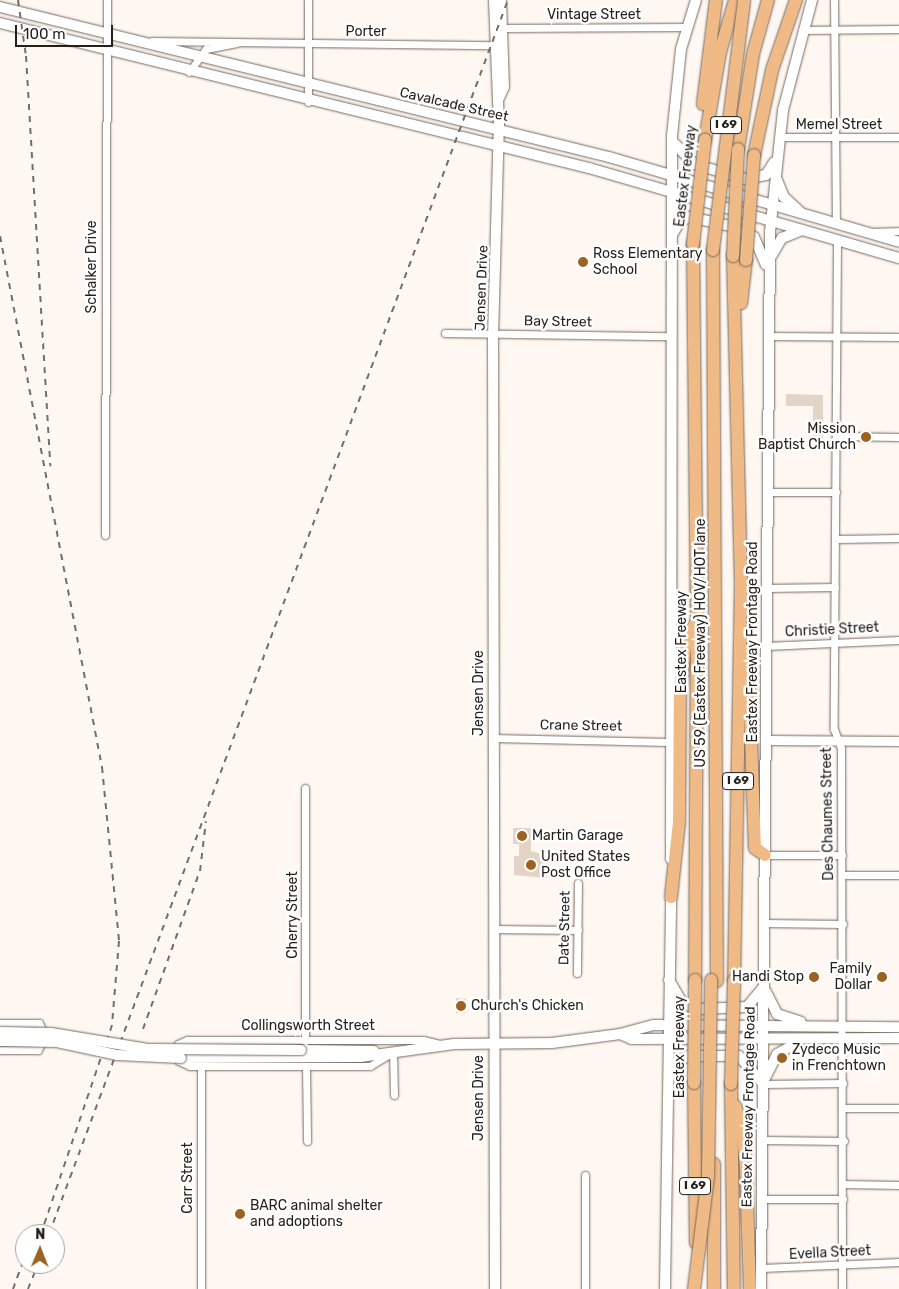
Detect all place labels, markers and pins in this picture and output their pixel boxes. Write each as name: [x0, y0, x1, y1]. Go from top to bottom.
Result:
place label: Ross Elementary School: [593, 246, 702, 278]
marker: Ross Elementary School: [577, 256, 589, 268]
place label: Mission Baptist Church: [758, 421, 856, 454]
marker: Mission Baptist Church: [860, 431, 872, 443]
place label: Martin Garage: [532, 828, 623, 844]
marker: Martin Garage: [516, 830, 528, 842]
place label: United States Post Office: [541, 849, 630, 882]
marker: United States Post Office: [525, 859, 537, 871]
place label: Family Dollar: [830, 961, 872, 994]
place label: Handi Stop: [732, 969, 804, 985]
marker: Handi Stop: [808, 971, 820, 983]
marker: Family Dollar: [876, 971, 888, 983]
place label: Church's Chicken: [471, 998, 584, 1014]
marker: Church's Chicken: [455, 1000, 467, 1012]
place label: Zydeco Music in Frenchtown: [792, 1042, 886, 1074]
marker: Zydeco Music in Frenchtown: [776, 1052, 788, 1064]
place label: BARC animal shelter and adoptions: [250, 1198, 383, 1230]
marker: BARC animal shelter and adoptions: [234, 1208, 246, 1220]

